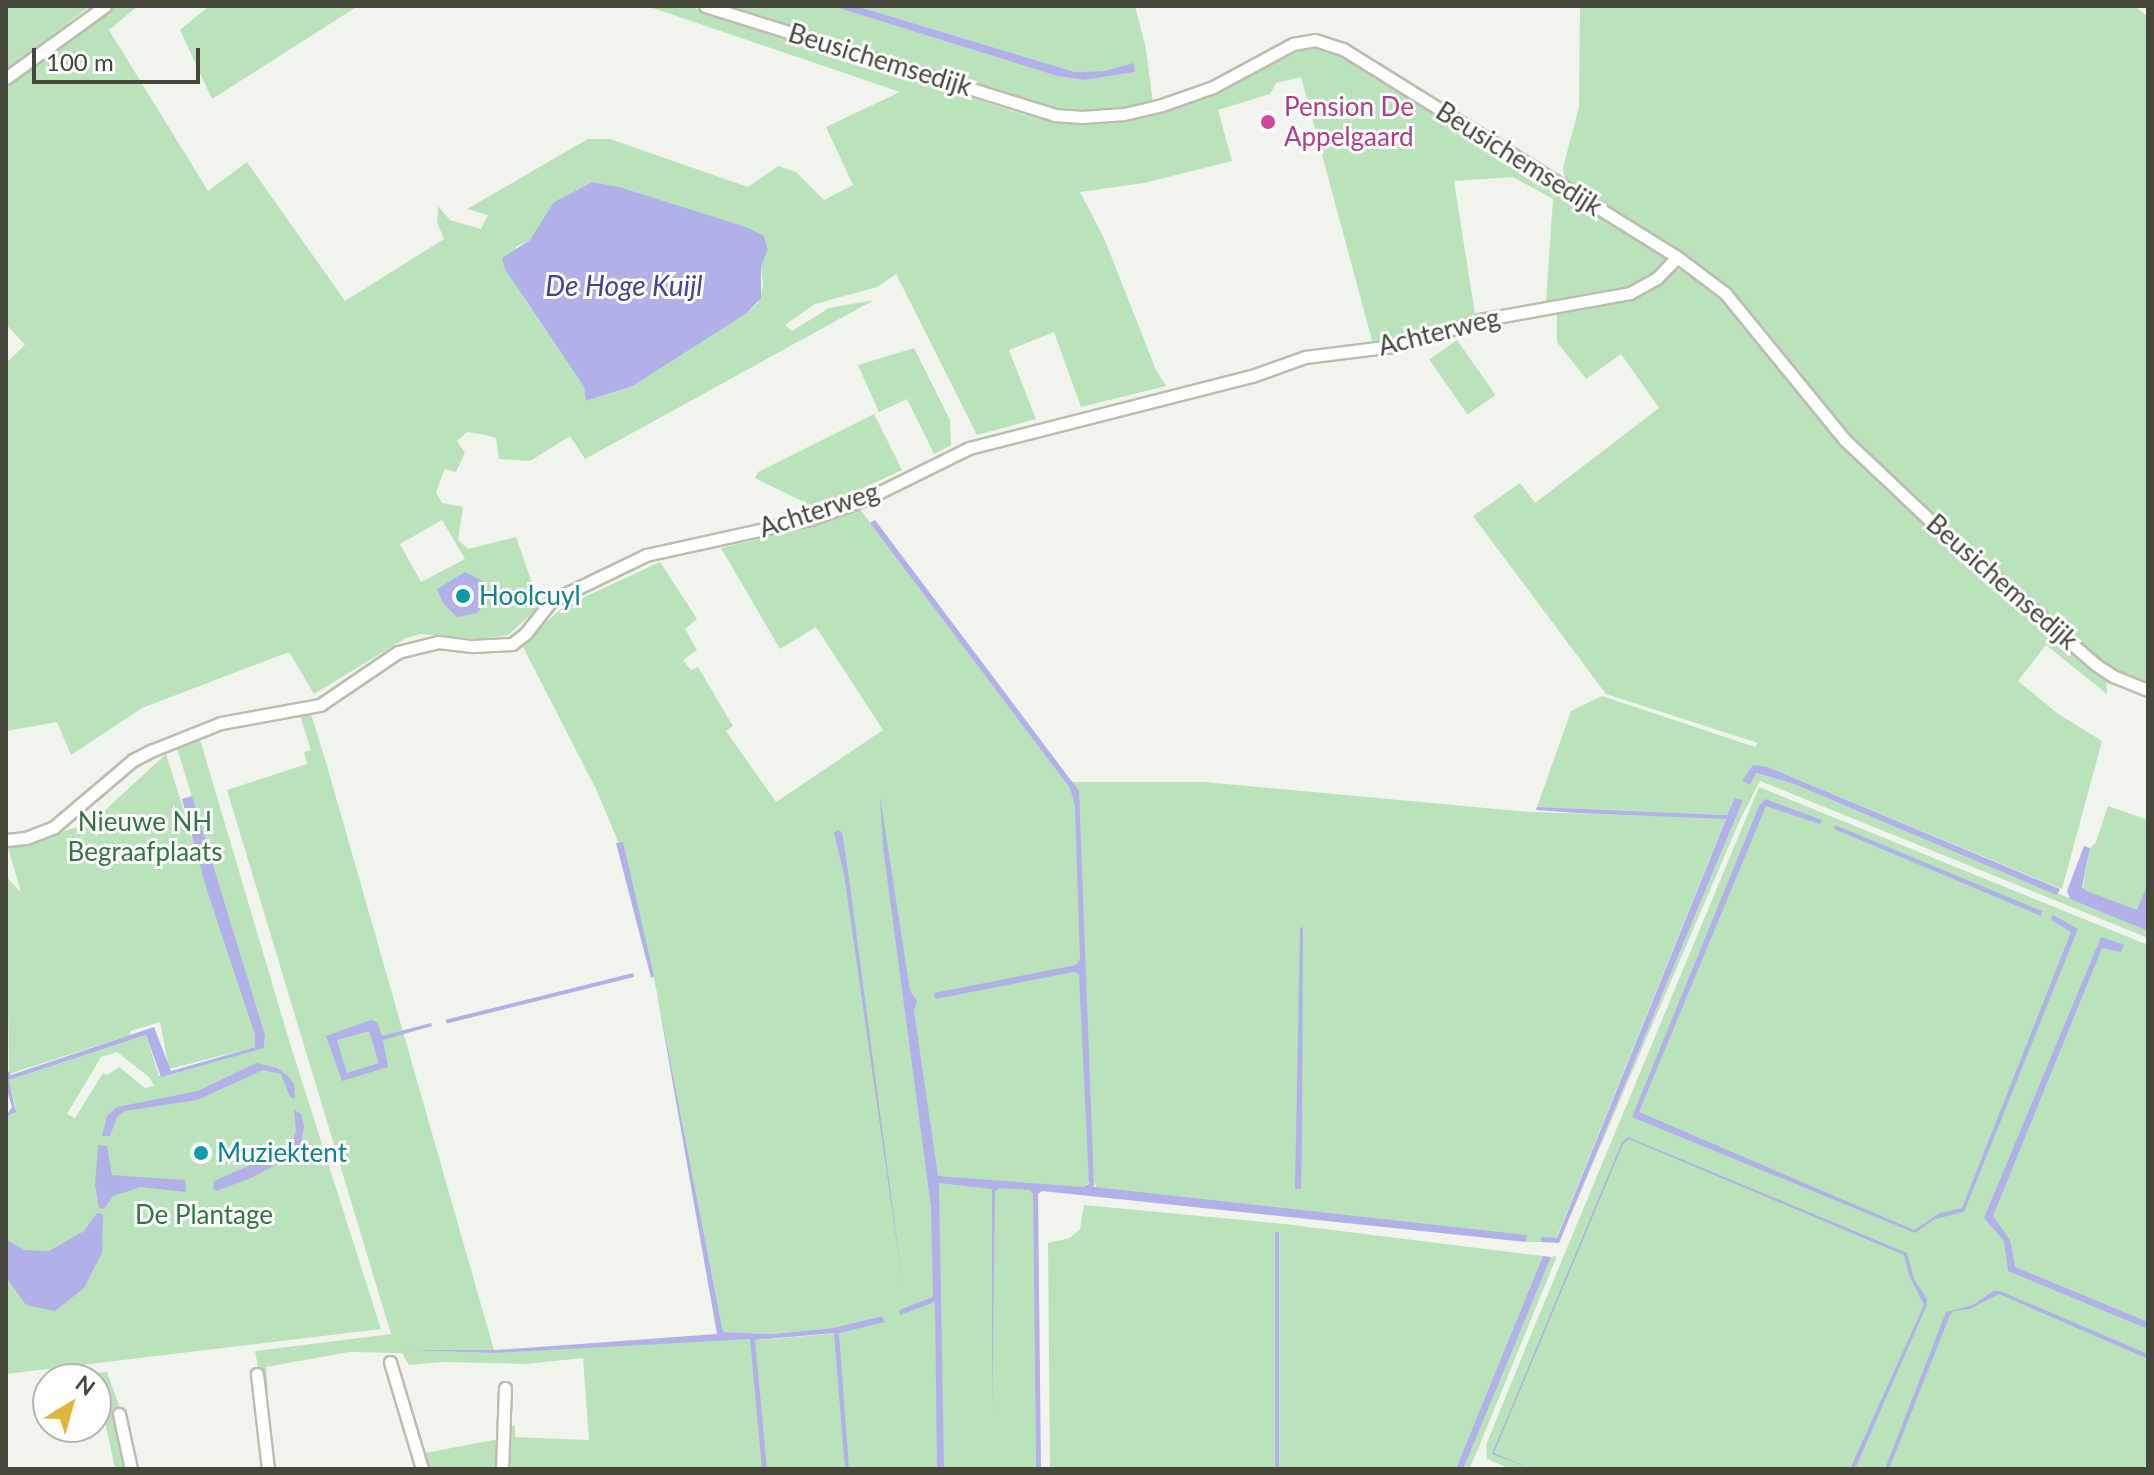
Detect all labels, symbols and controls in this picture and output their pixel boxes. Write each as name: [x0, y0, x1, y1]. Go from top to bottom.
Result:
street label: Beusichemsedijk: [785, 17, 975, 103]
scale bar: [36, 32, 204, 82]
text: 100 m: [46, 47, 114, 76]
place label: Pension De Appelgaard: [1284, 91, 1414, 152]
street label: Beusichemsedijk: [1430, 96, 1608, 222]
marker: Pension De Appelgaard: [1259, 113, 1277, 131]
water label: De Hoge Kuijl: [545, 268, 703, 302]
street label: Achterweg: [1375, 302, 1503, 362]
street label: Achterweg: [755, 476, 883, 544]
street label: Beusichemsedijk: [1920, 508, 2084, 656]
place label: Hoolcuyl: [479, 580, 581, 612]
marker: Hoolcuyl: [454, 587, 472, 605]
park label: Nieuwe NH Begraafplaats: [68, 806, 222, 868]
place label: Muziektent: [217, 1137, 347, 1169]
marker: Muziektent: [192, 1144, 210, 1162]
park label: De Plantage: [135, 1199, 273, 1231]
north arrow: [32, 1363, 112, 1443]
text: N: [71, 1369, 100, 1401]

